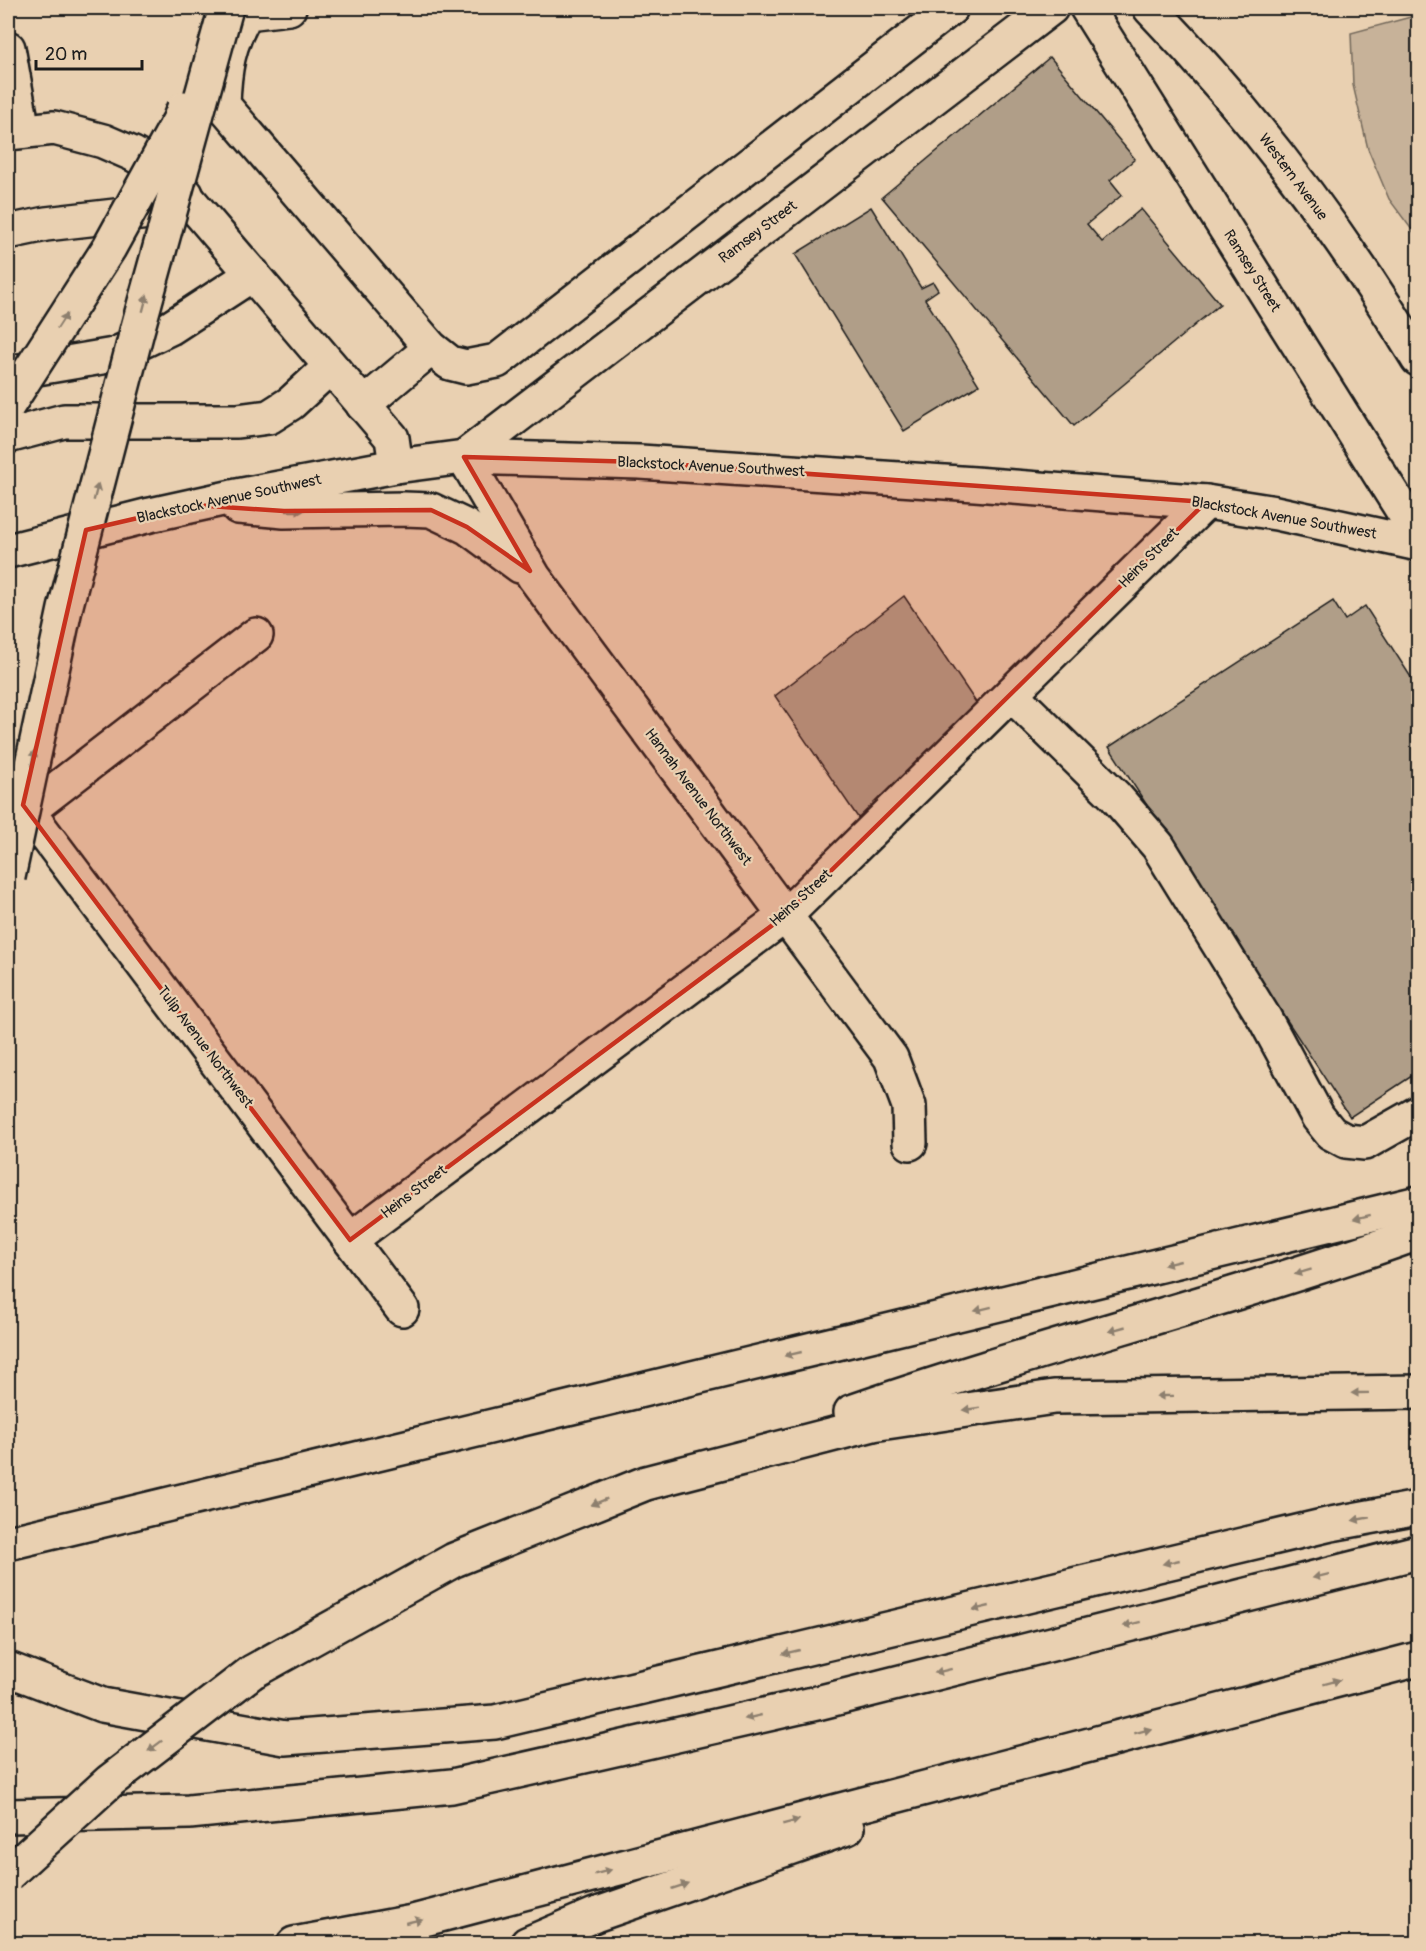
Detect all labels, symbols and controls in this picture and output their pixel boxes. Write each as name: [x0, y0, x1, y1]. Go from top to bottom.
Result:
scale bar: [36, 33, 142, 71]
text: 20 m: [45, 43, 87, 66]
street label: Western Avenue: [1254, 130, 1332, 225]
street label: Ramsey Street: [715, 196, 802, 268]
street label: Ramsey Street: [1219, 226, 1285, 316]
one-way arrow: [141, 294, 150, 312]
one-way arrow: [56, 313, 67, 329]
street label: Blackstock Avenue Southwest: [617, 453, 806, 481]
street label: Blackstock Avenue Southwest: [135, 470, 324, 528]
one-way arrow: [91, 483, 101, 501]
street label: Blackstock Avenue Southwest: [1190, 492, 1379, 544]
one-way arrow: [285, 506, 304, 516]
street label: Heins Street: [1115, 523, 1184, 592]
street label: Hannah Avenue Northwest: [640, 725, 756, 870]
one-way arrow: [29, 749, 38, 768]
street label: Heins Street: [766, 864, 837, 931]
street label: Tulip Avenue Northwest: [153, 982, 258, 1113]
street label: Heins Street: [377, 1160, 451, 1223]
one-way arrow: [1353, 1213, 1371, 1223]
one-way arrow: [1163, 1259, 1181, 1269]
one-way arrow: [1294, 1268, 1312, 1277]
one-way arrow: [973, 1304, 992, 1314]
one-way arrow: [1108, 1325, 1126, 1334]
one-way arrow: [784, 1350, 802, 1360]
one-way arrow: [1351, 1388, 1370, 1398]
one-way arrow: [1156, 1391, 1175, 1400]
one-way arrow: [961, 1405, 980, 1414]
one-way arrow: [590, 1498, 608, 1507]
one-way arrow: [1351, 1515, 1370, 1524]
one-way arrow: [1162, 1558, 1180, 1568]
one-way arrow: [1312, 1572, 1330, 1582]
one-way arrow: [972, 1603, 990, 1613]
one-way arrow: [1123, 1619, 1141, 1629]
one-way arrow: [782, 1648, 801, 1658]
one-way arrow: [934, 1667, 952, 1677]
one-way arrow: [1323, 1676, 1341, 1686]
one-way arrow: [744, 1713, 763, 1723]
one-way arrow: [1134, 1725, 1152, 1735]
one-way arrow: [148, 1740, 164, 1752]
one-way arrow: [782, 1817, 800, 1827]
one-way arrow: [593, 1866, 612, 1876]
one-way arrow: [671, 1880, 689, 1890]
one-way arrow: [405, 1916, 424, 1925]

